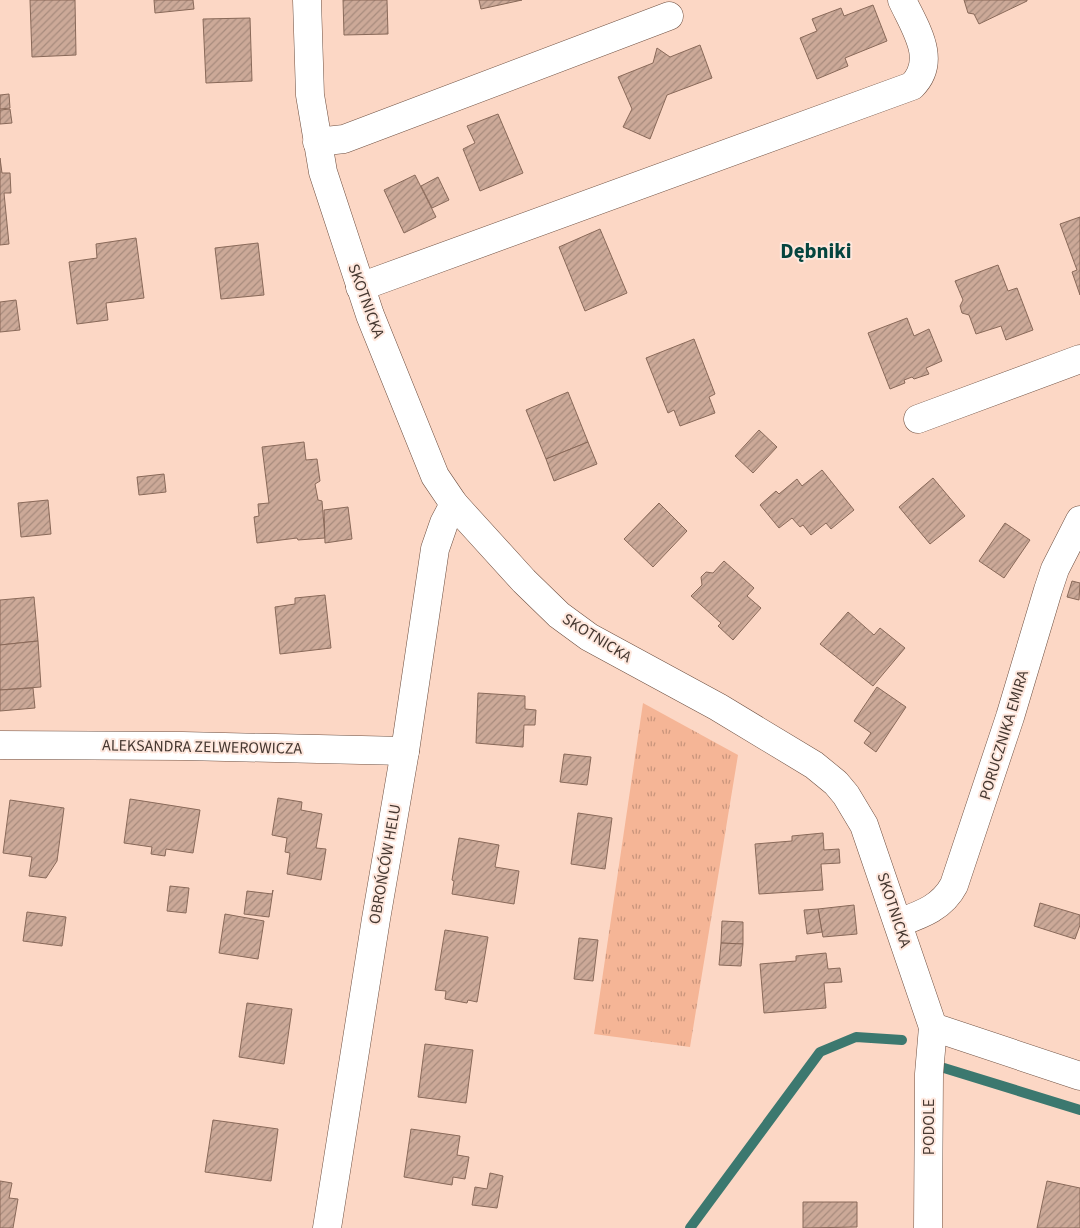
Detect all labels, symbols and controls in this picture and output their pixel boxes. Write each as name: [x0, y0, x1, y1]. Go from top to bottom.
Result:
district label: Dębniki: [780, 236, 852, 266]
street label: SKOTNICKA: [342, 261, 390, 342]
street label: SKOTNICKA: [558, 608, 636, 668]
street label: PORUCZNIKA EMIRA: [974, 667, 1034, 802]
street label: ALEKSANDRA ZELWEROWICZA: [102, 734, 302, 760]
street label: OBROŃCÓW HELU: [364, 802, 406, 926]
street label: SKOTNICKA: [872, 870, 917, 951]
street label: PODOLE: [918, 1099, 940, 1155]

